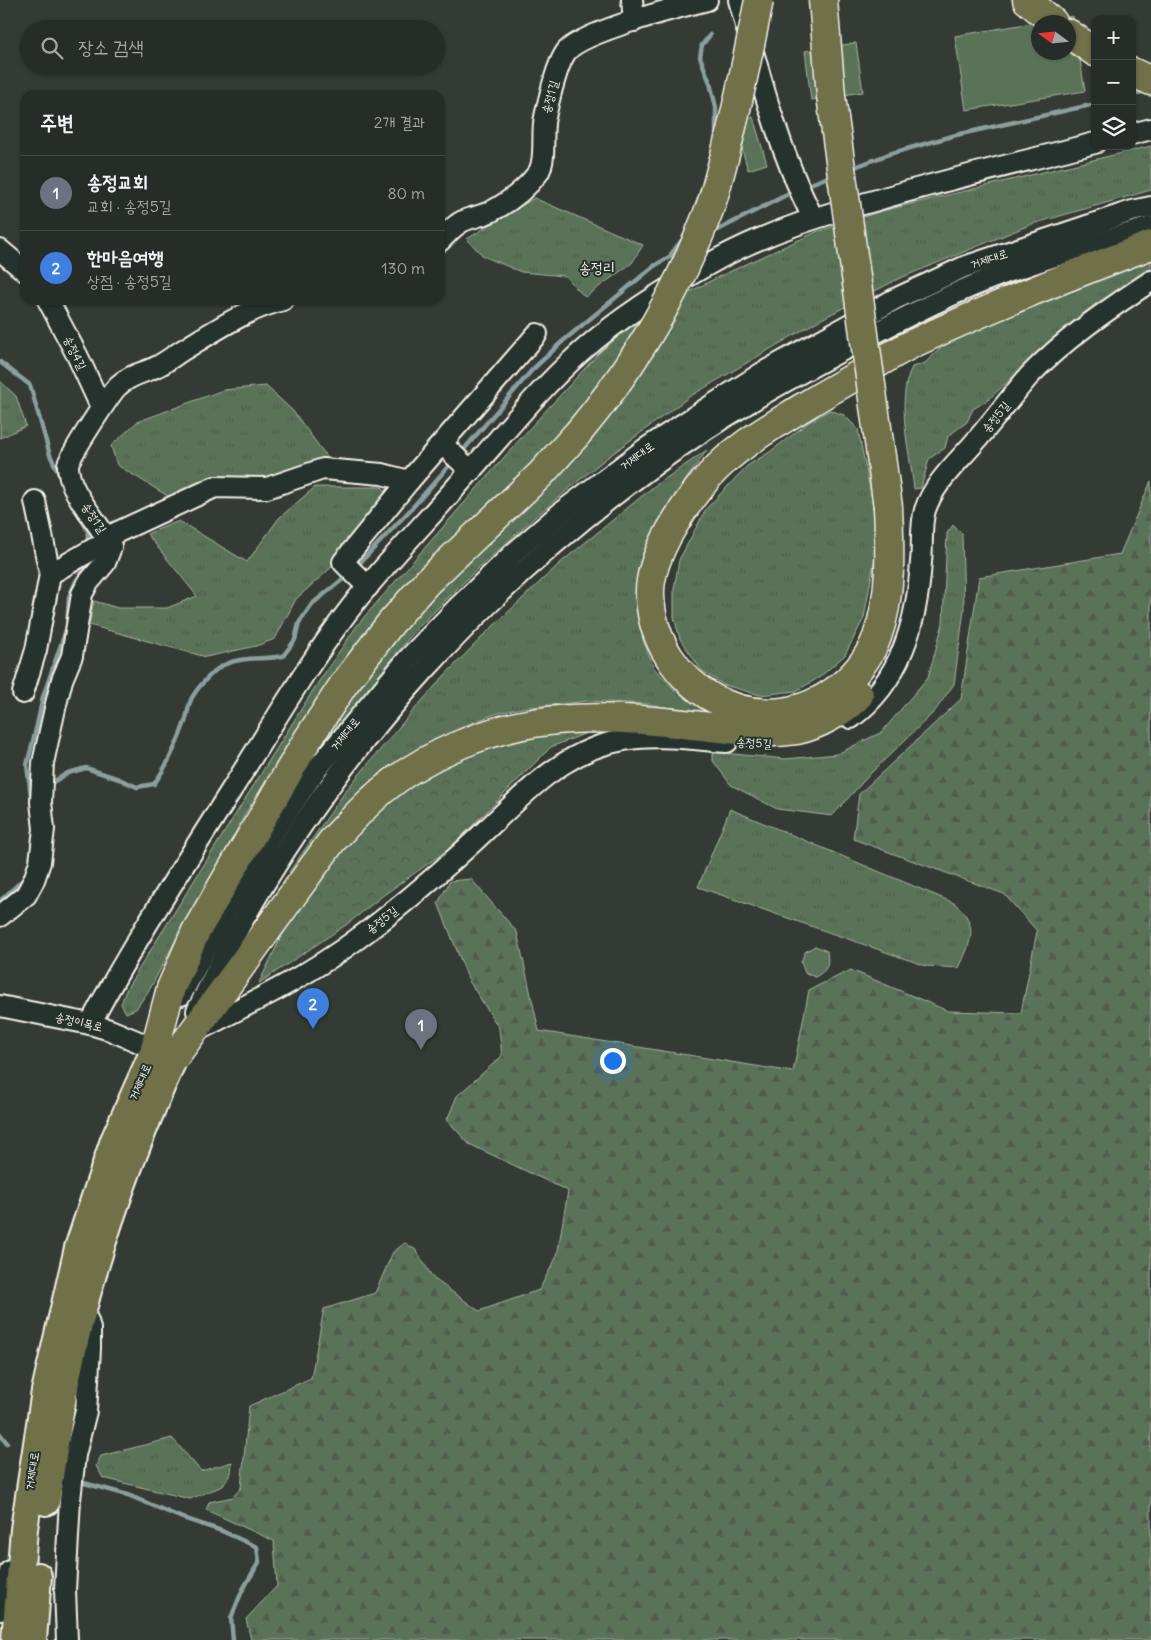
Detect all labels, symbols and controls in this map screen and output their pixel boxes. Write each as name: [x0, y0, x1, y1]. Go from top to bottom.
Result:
north arrow: [1031, 15, 1076, 60]
map controls: [1091, 15, 1136, 150]
button: +: [1091, 15, 1136, 60]
search box: [20, 20, 445, 75]
icon: search: [38, 34, 66, 62]
text: 장소 검색: [78, 35, 144, 59]
button: −: [1091, 60, 1136, 105]
street label: 송정1길: [538, 78, 561, 115]
button: layers: [1091, 105, 1136, 150]
text: 주변: [40, 109, 74, 136]
text: 2개 결과: [374, 112, 425, 132]
text: 송정교회: [87, 170, 148, 194]
text: 1: [53, 183, 59, 203]
text: 80 m: [387, 183, 425, 203]
text: 교회 · 송정5길: [87, 196, 172, 216]
text: 한마음여행: [87, 245, 163, 269]
street label: 거제대로: [968, 245, 1010, 272]
text: 2: [52, 258, 60, 278]
text: 130 m: [381, 258, 425, 278]
district label: 송정리: [579, 258, 615, 277]
text: 상점 · 송정5길: [87, 271, 172, 291]
street label: 송정4길: [61, 333, 90, 373]
street label: 송정5길: [978, 398, 1013, 435]
street label: 거제대로: [617, 438, 657, 473]
street label: 송정1길: [79, 500, 110, 536]
street label: 거제대로: [327, 714, 363, 753]
street label: 송정5길: [736, 734, 773, 751]
street label: 송정5길: [363, 902, 401, 937]
pin: 2: [297, 988, 329, 1029]
street label: 송정이목로: [54, 1009, 104, 1034]
pin: 1: [405, 1009, 437, 1050]
your location: [600, 1048, 626, 1074]
street label: 거제대로: [125, 1061, 154, 1102]
street label: 거제대로: [21, 1451, 42, 1491]

